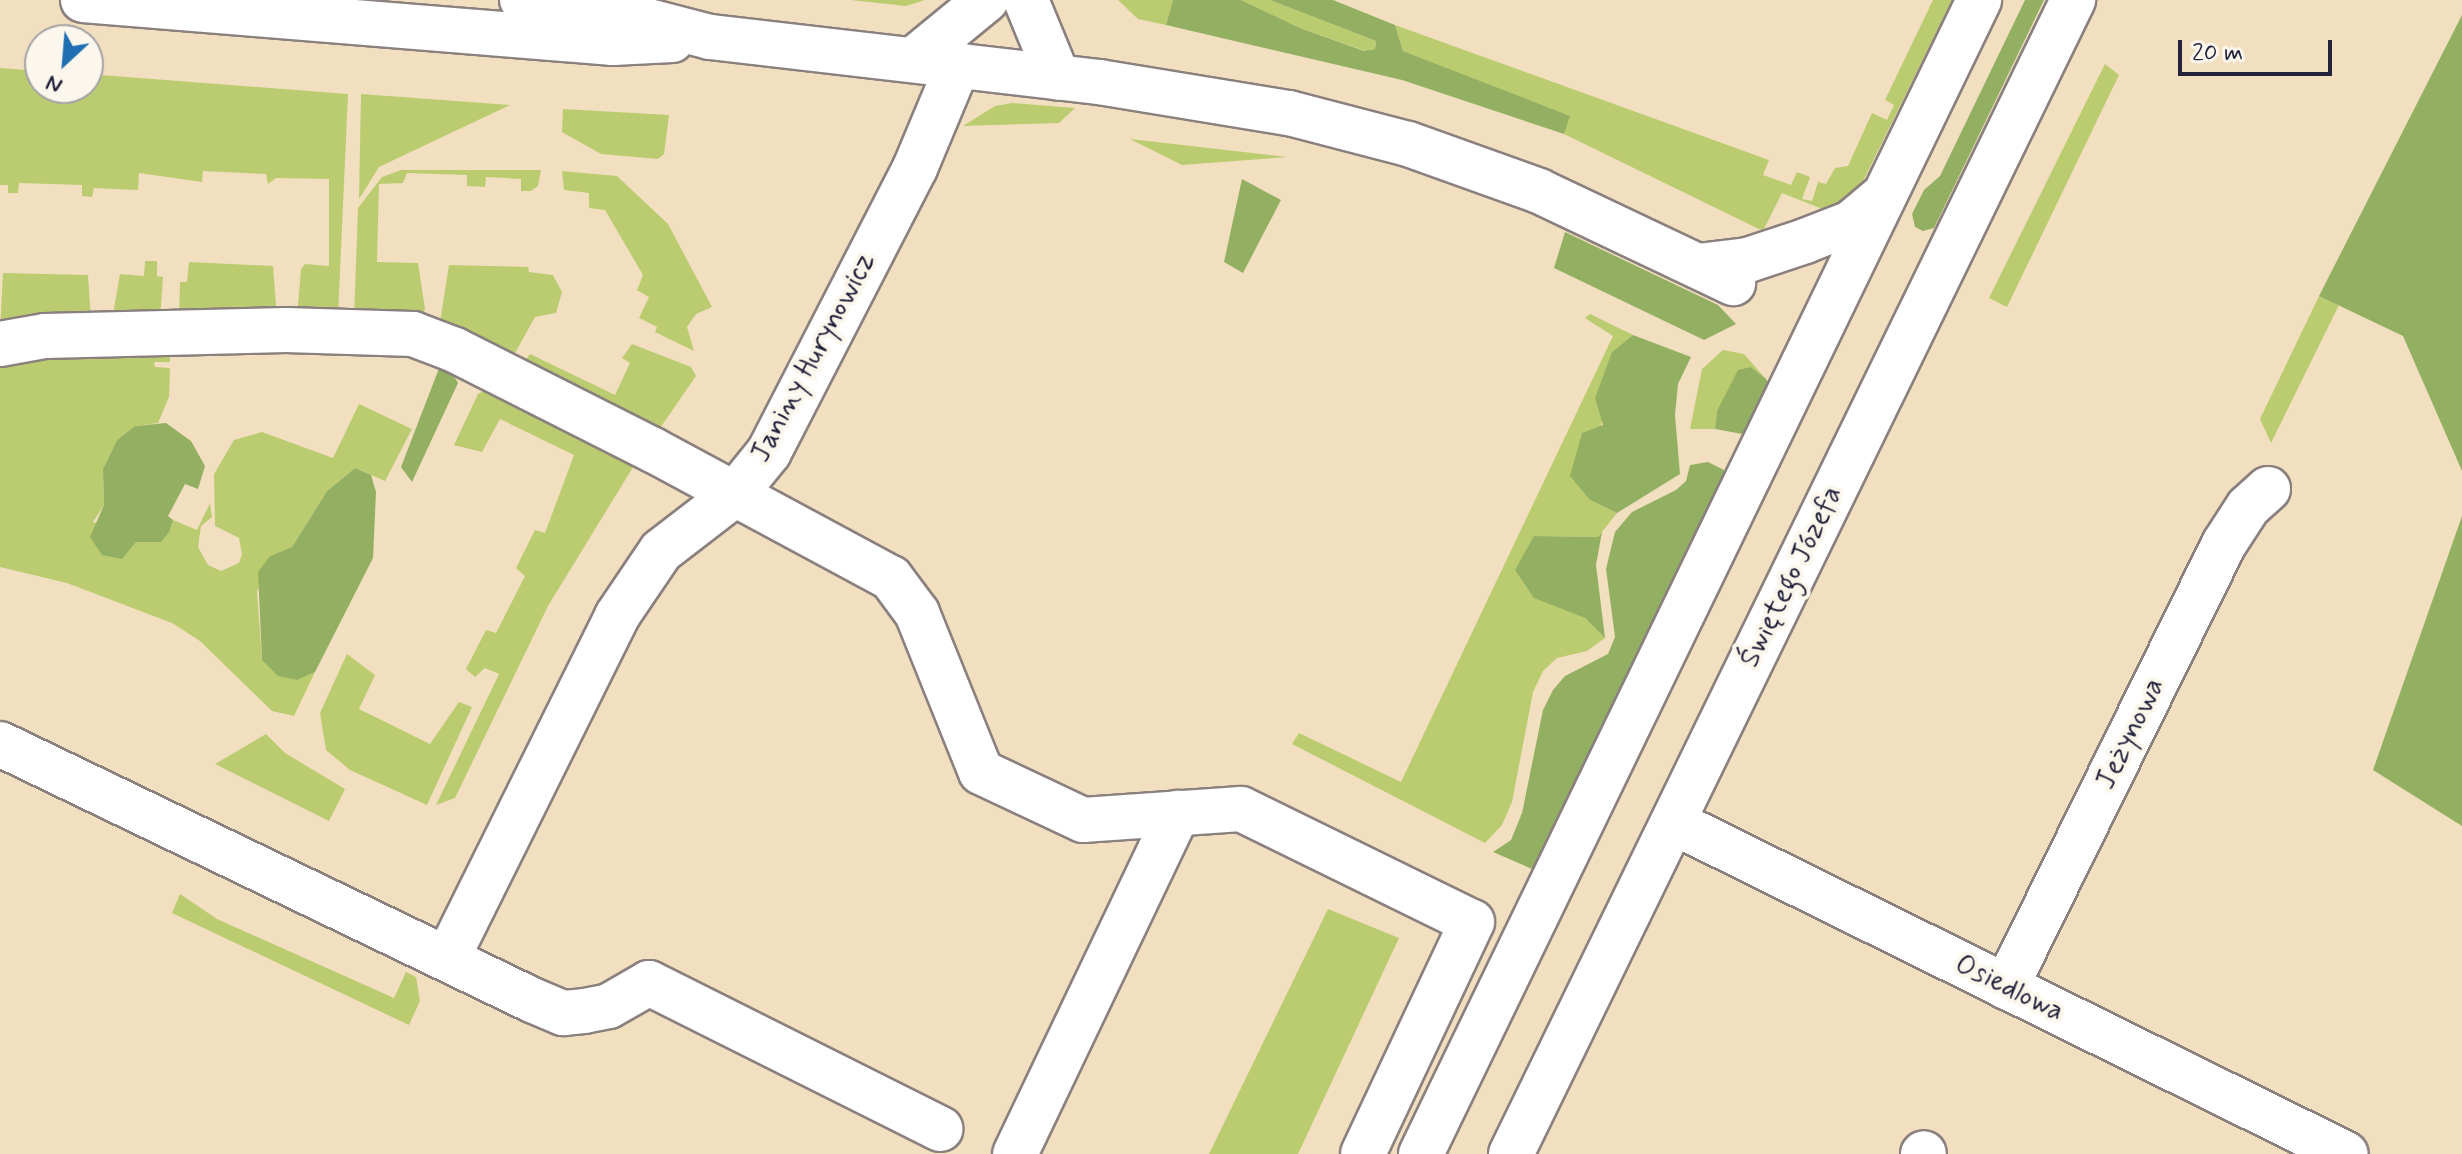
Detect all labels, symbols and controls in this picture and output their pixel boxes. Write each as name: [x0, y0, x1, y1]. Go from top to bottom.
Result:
north arrow: [24, 24, 104, 104]
scale bar: [2182, 24, 2336, 74]
text: 20 m: [2192, 38, 2243, 69]
text: N: [42, 68, 67, 100]
street label: Janiny Hurynowicz: [746, 250, 882, 466]
street label: Świętego Józefa: [1733, 480, 1851, 674]
street label: Jeżynowa: [2090, 673, 2172, 795]
street label: Osiedlowa: [1949, 948, 2069, 1030]

